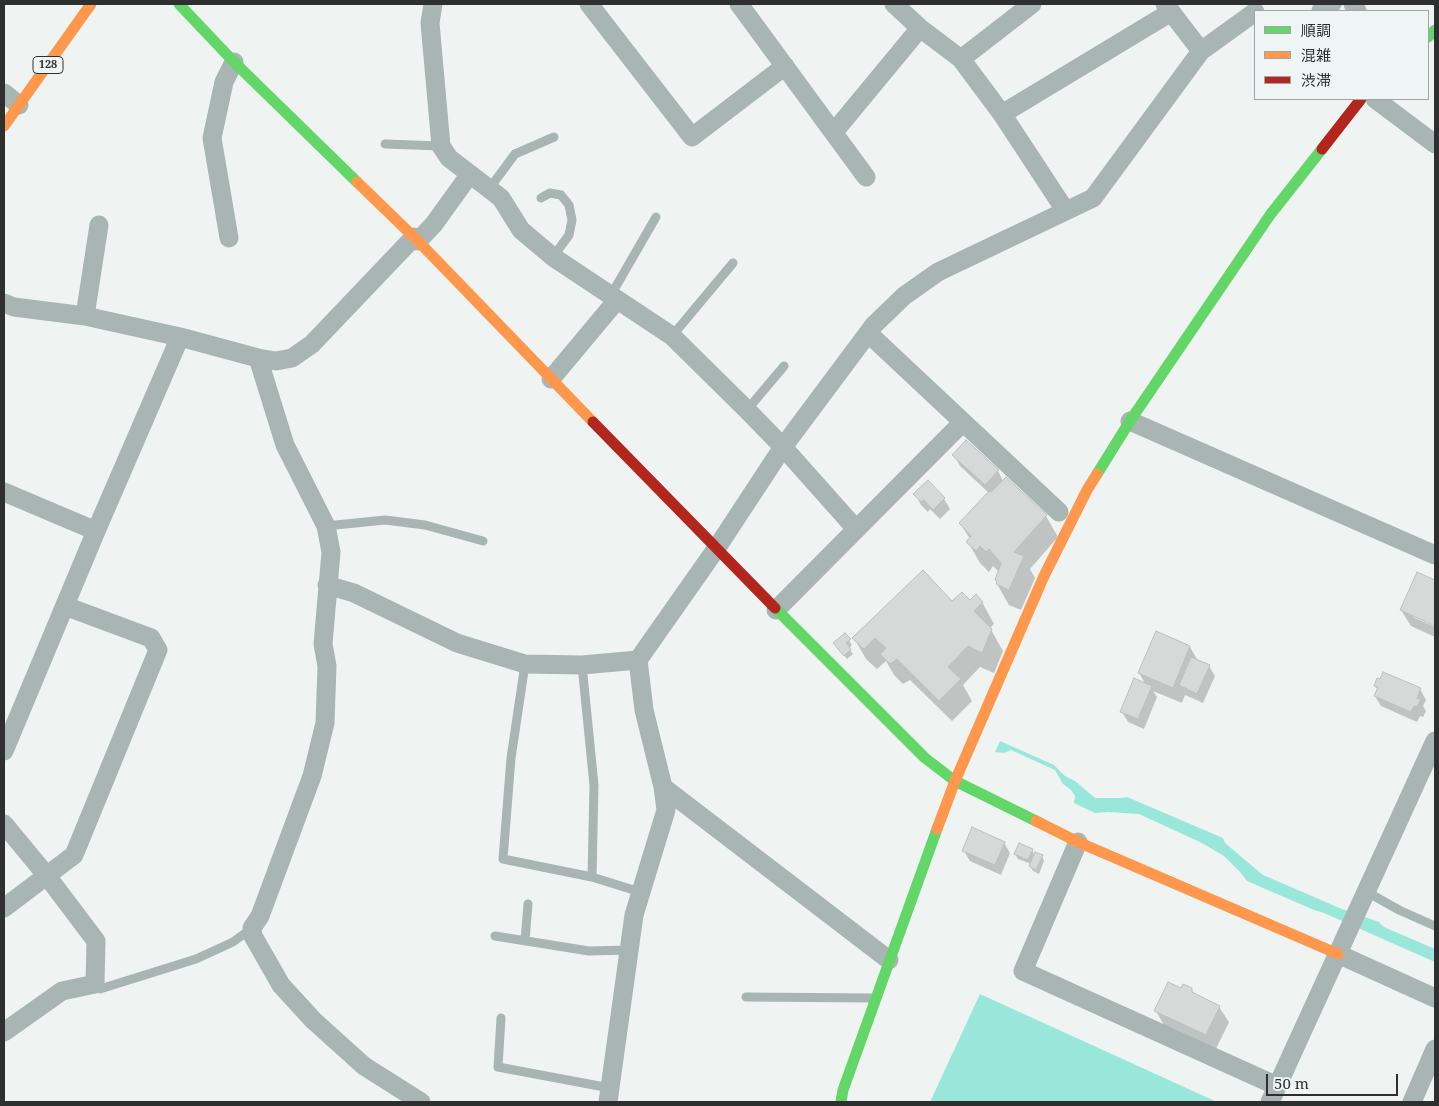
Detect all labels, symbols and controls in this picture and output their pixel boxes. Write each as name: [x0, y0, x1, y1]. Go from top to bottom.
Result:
legend: [1254, 10, 1429, 100]
text: 順調: [1301, 20, 1331, 40]
text: 混雑: [1301, 45, 1331, 65]
road number: 128: [33, 56, 63, 74]
text: 渋滞: [1301, 70, 1331, 90]
scale bar: [1269, 1064, 1402, 1096]
text: 50 m: [1274, 1073, 1309, 1093]

